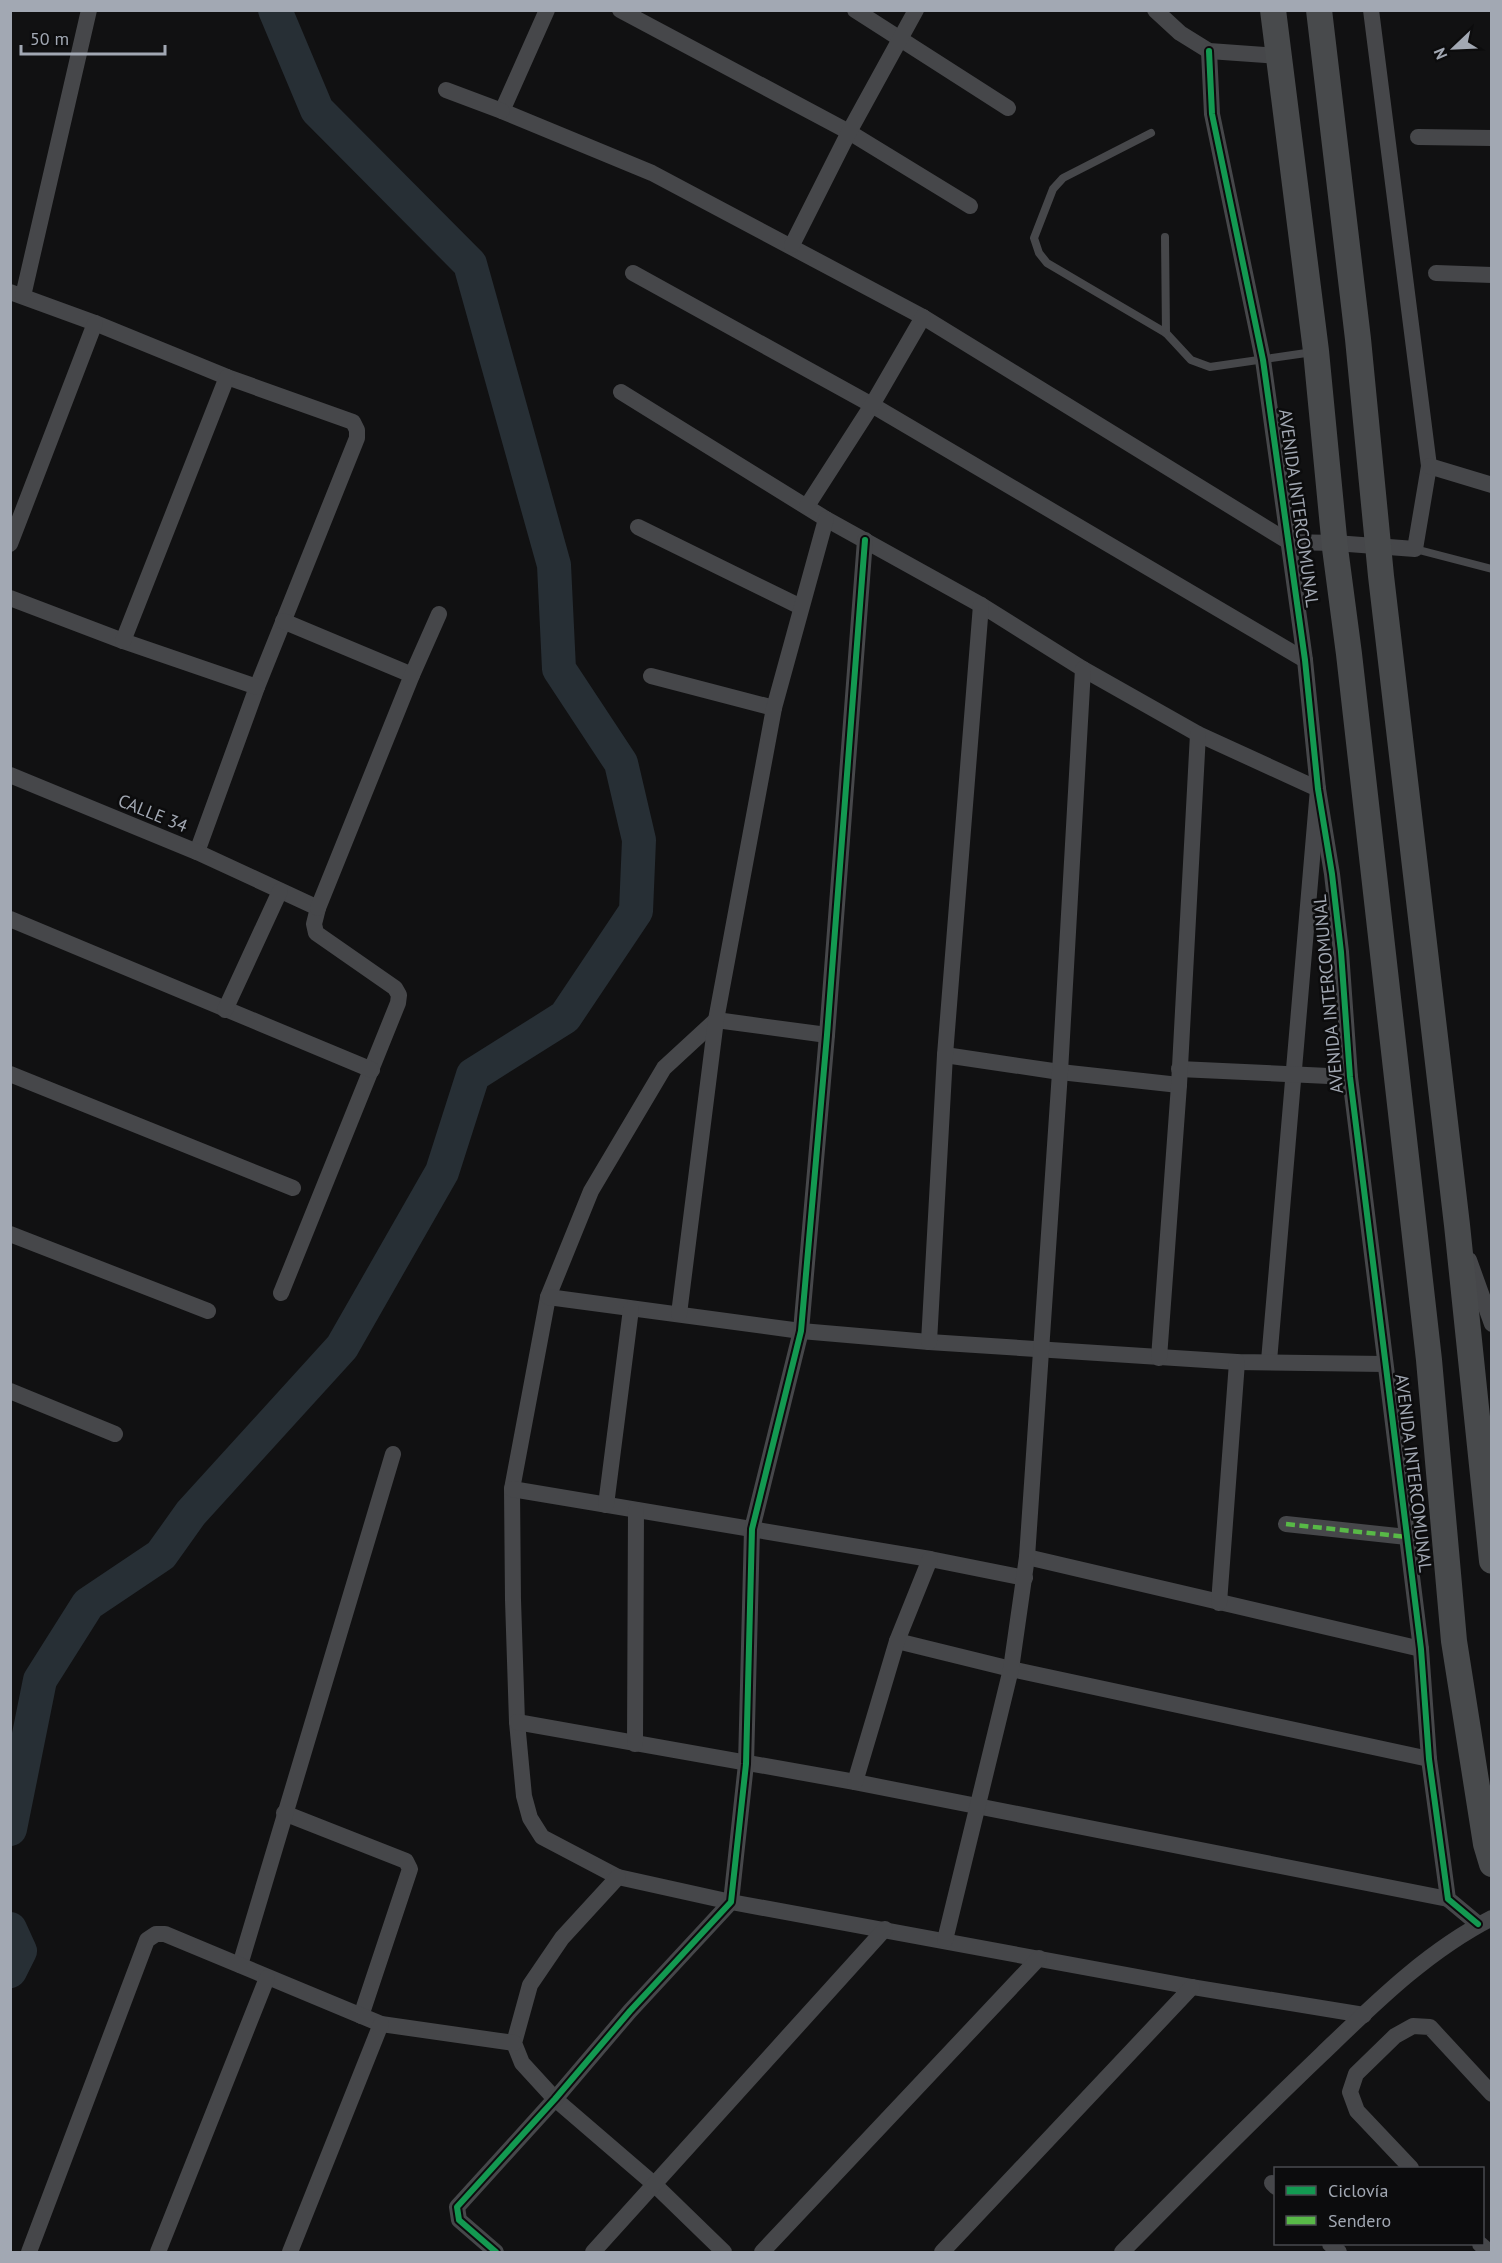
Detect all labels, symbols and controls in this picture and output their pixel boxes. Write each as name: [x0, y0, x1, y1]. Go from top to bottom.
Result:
scale bar: [21, 18, 165, 56]
north arrow: [1424, 18, 1484, 78]
text: 50 m: [30, 27, 69, 50]
text: N: [1429, 45, 1451, 63]
street label: AVENIDA INTERCOMUNAL: [1274, 407, 1324, 609]
street label: CALLE 34: [115, 789, 191, 837]
street label: AVENIDA INTERCOMUNAL: [1308, 893, 1348, 1095]
street label: AVENIDA INTERCOMUNAL: [1390, 1372, 1438, 1574]
legend: [1274, 2167, 1484, 2245]
text: Ciclovía: [1328, 2179, 1388, 2202]
text: Sendero: [1328, 2209, 1391, 2232]

